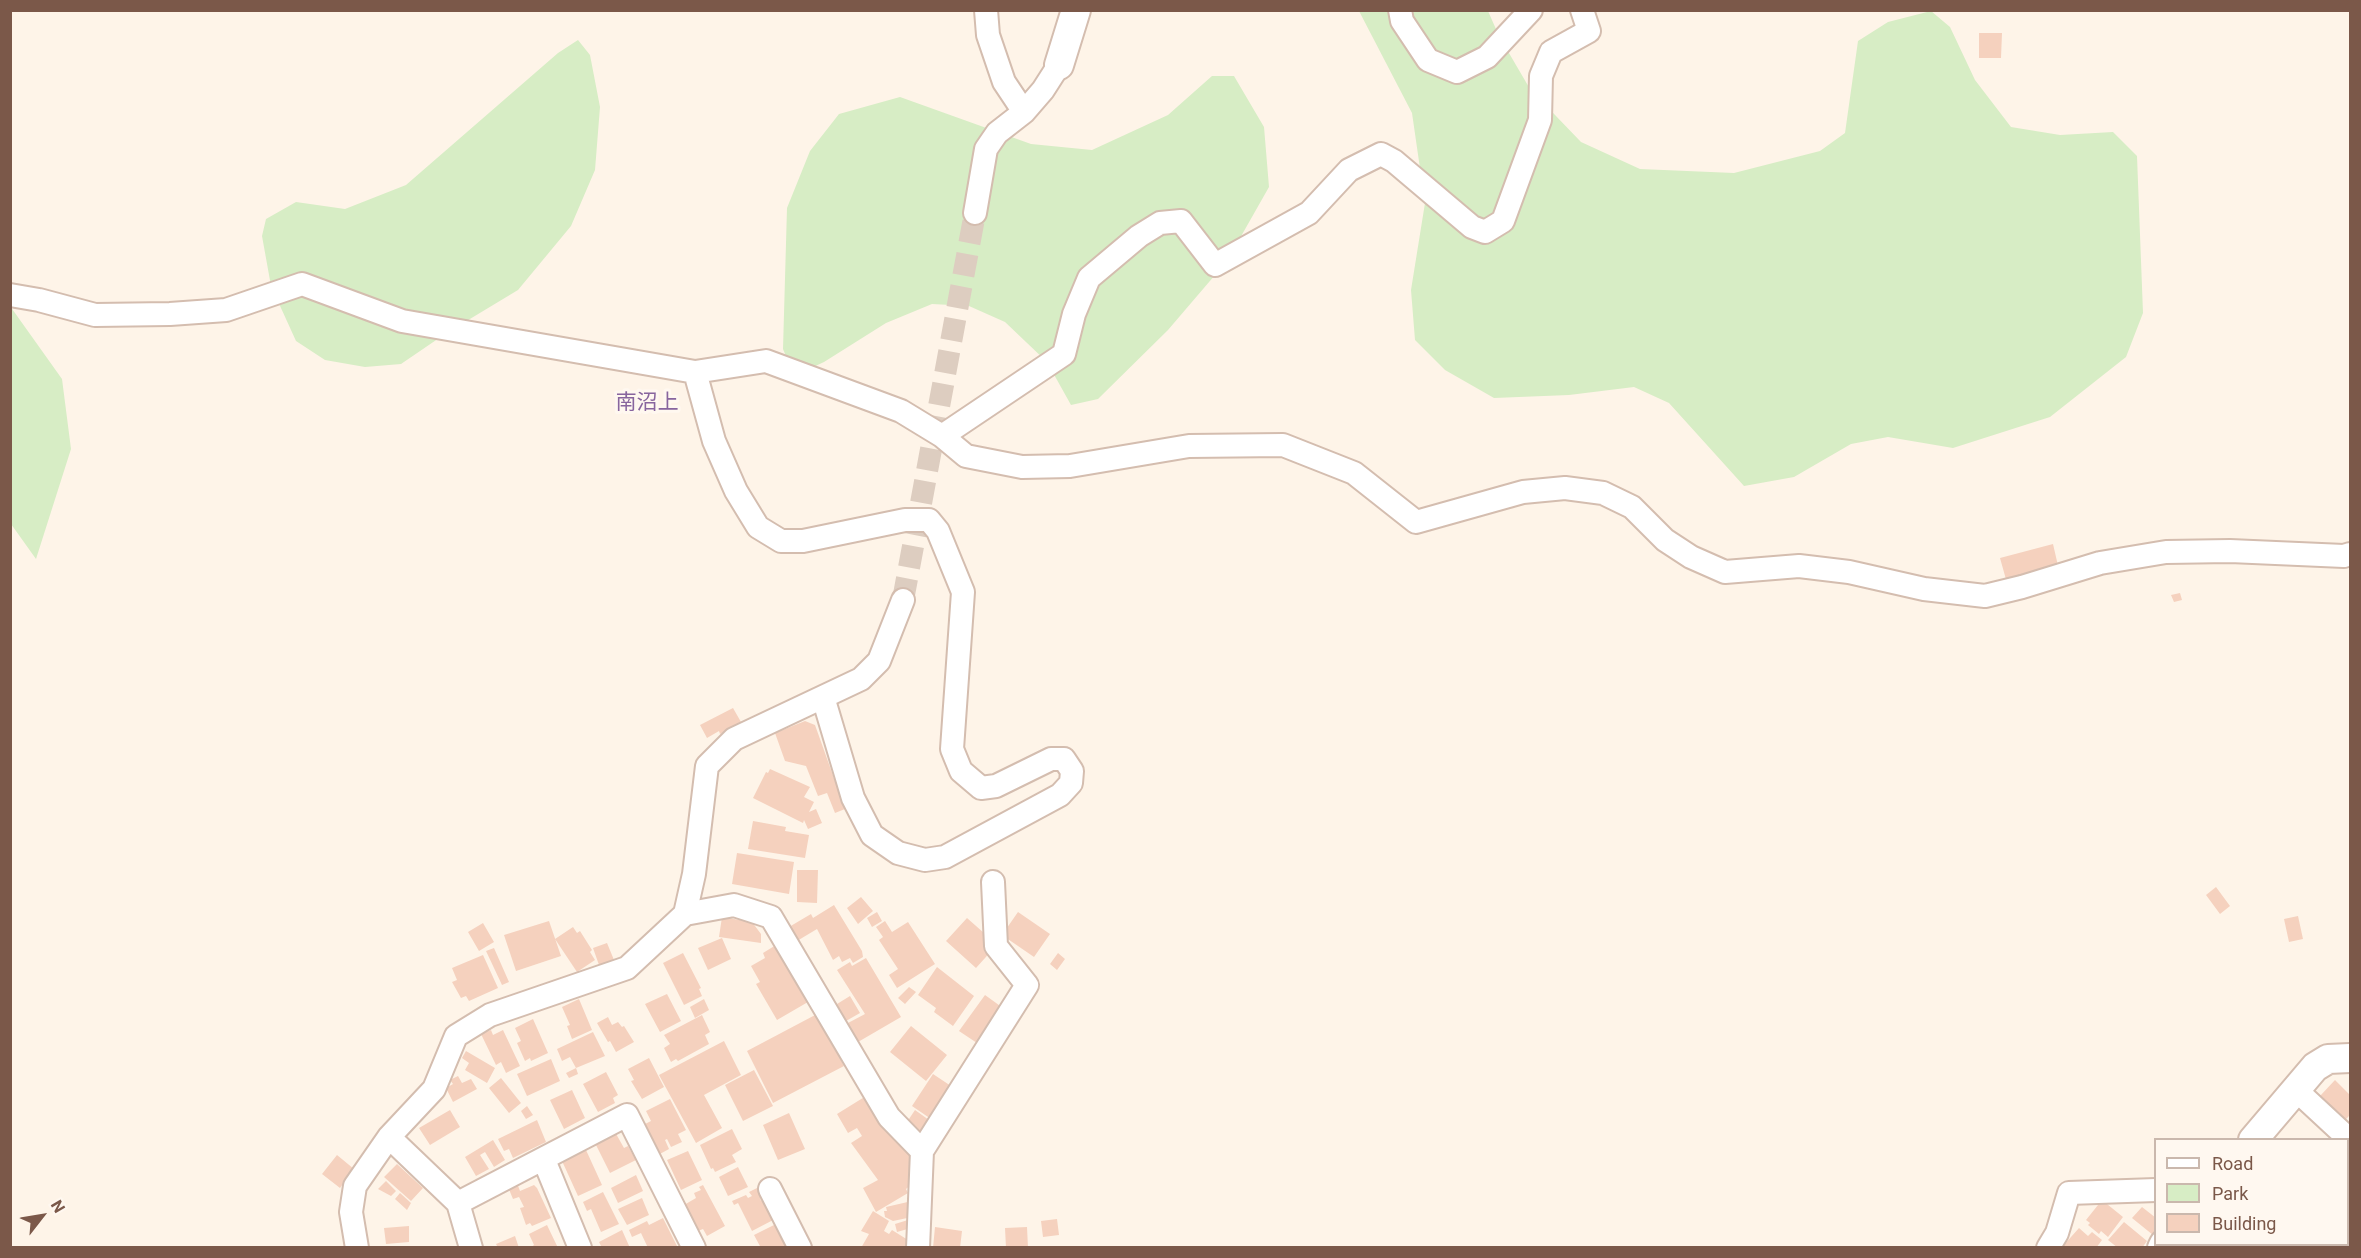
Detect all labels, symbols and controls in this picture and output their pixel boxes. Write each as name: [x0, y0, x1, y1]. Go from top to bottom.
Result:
district label: 南沼上: [616, 391, 678, 417]
legend: [2154, 1138, 2349, 1246]
text: Road: [2212, 1153, 2253, 1174]
text: Park: [2212, 1183, 2248, 1204]
north arrow: [12, 1186, 72, 1246]
text: N: [47, 1197, 69, 1216]
text: Building: [2212, 1213, 2276, 1234]

